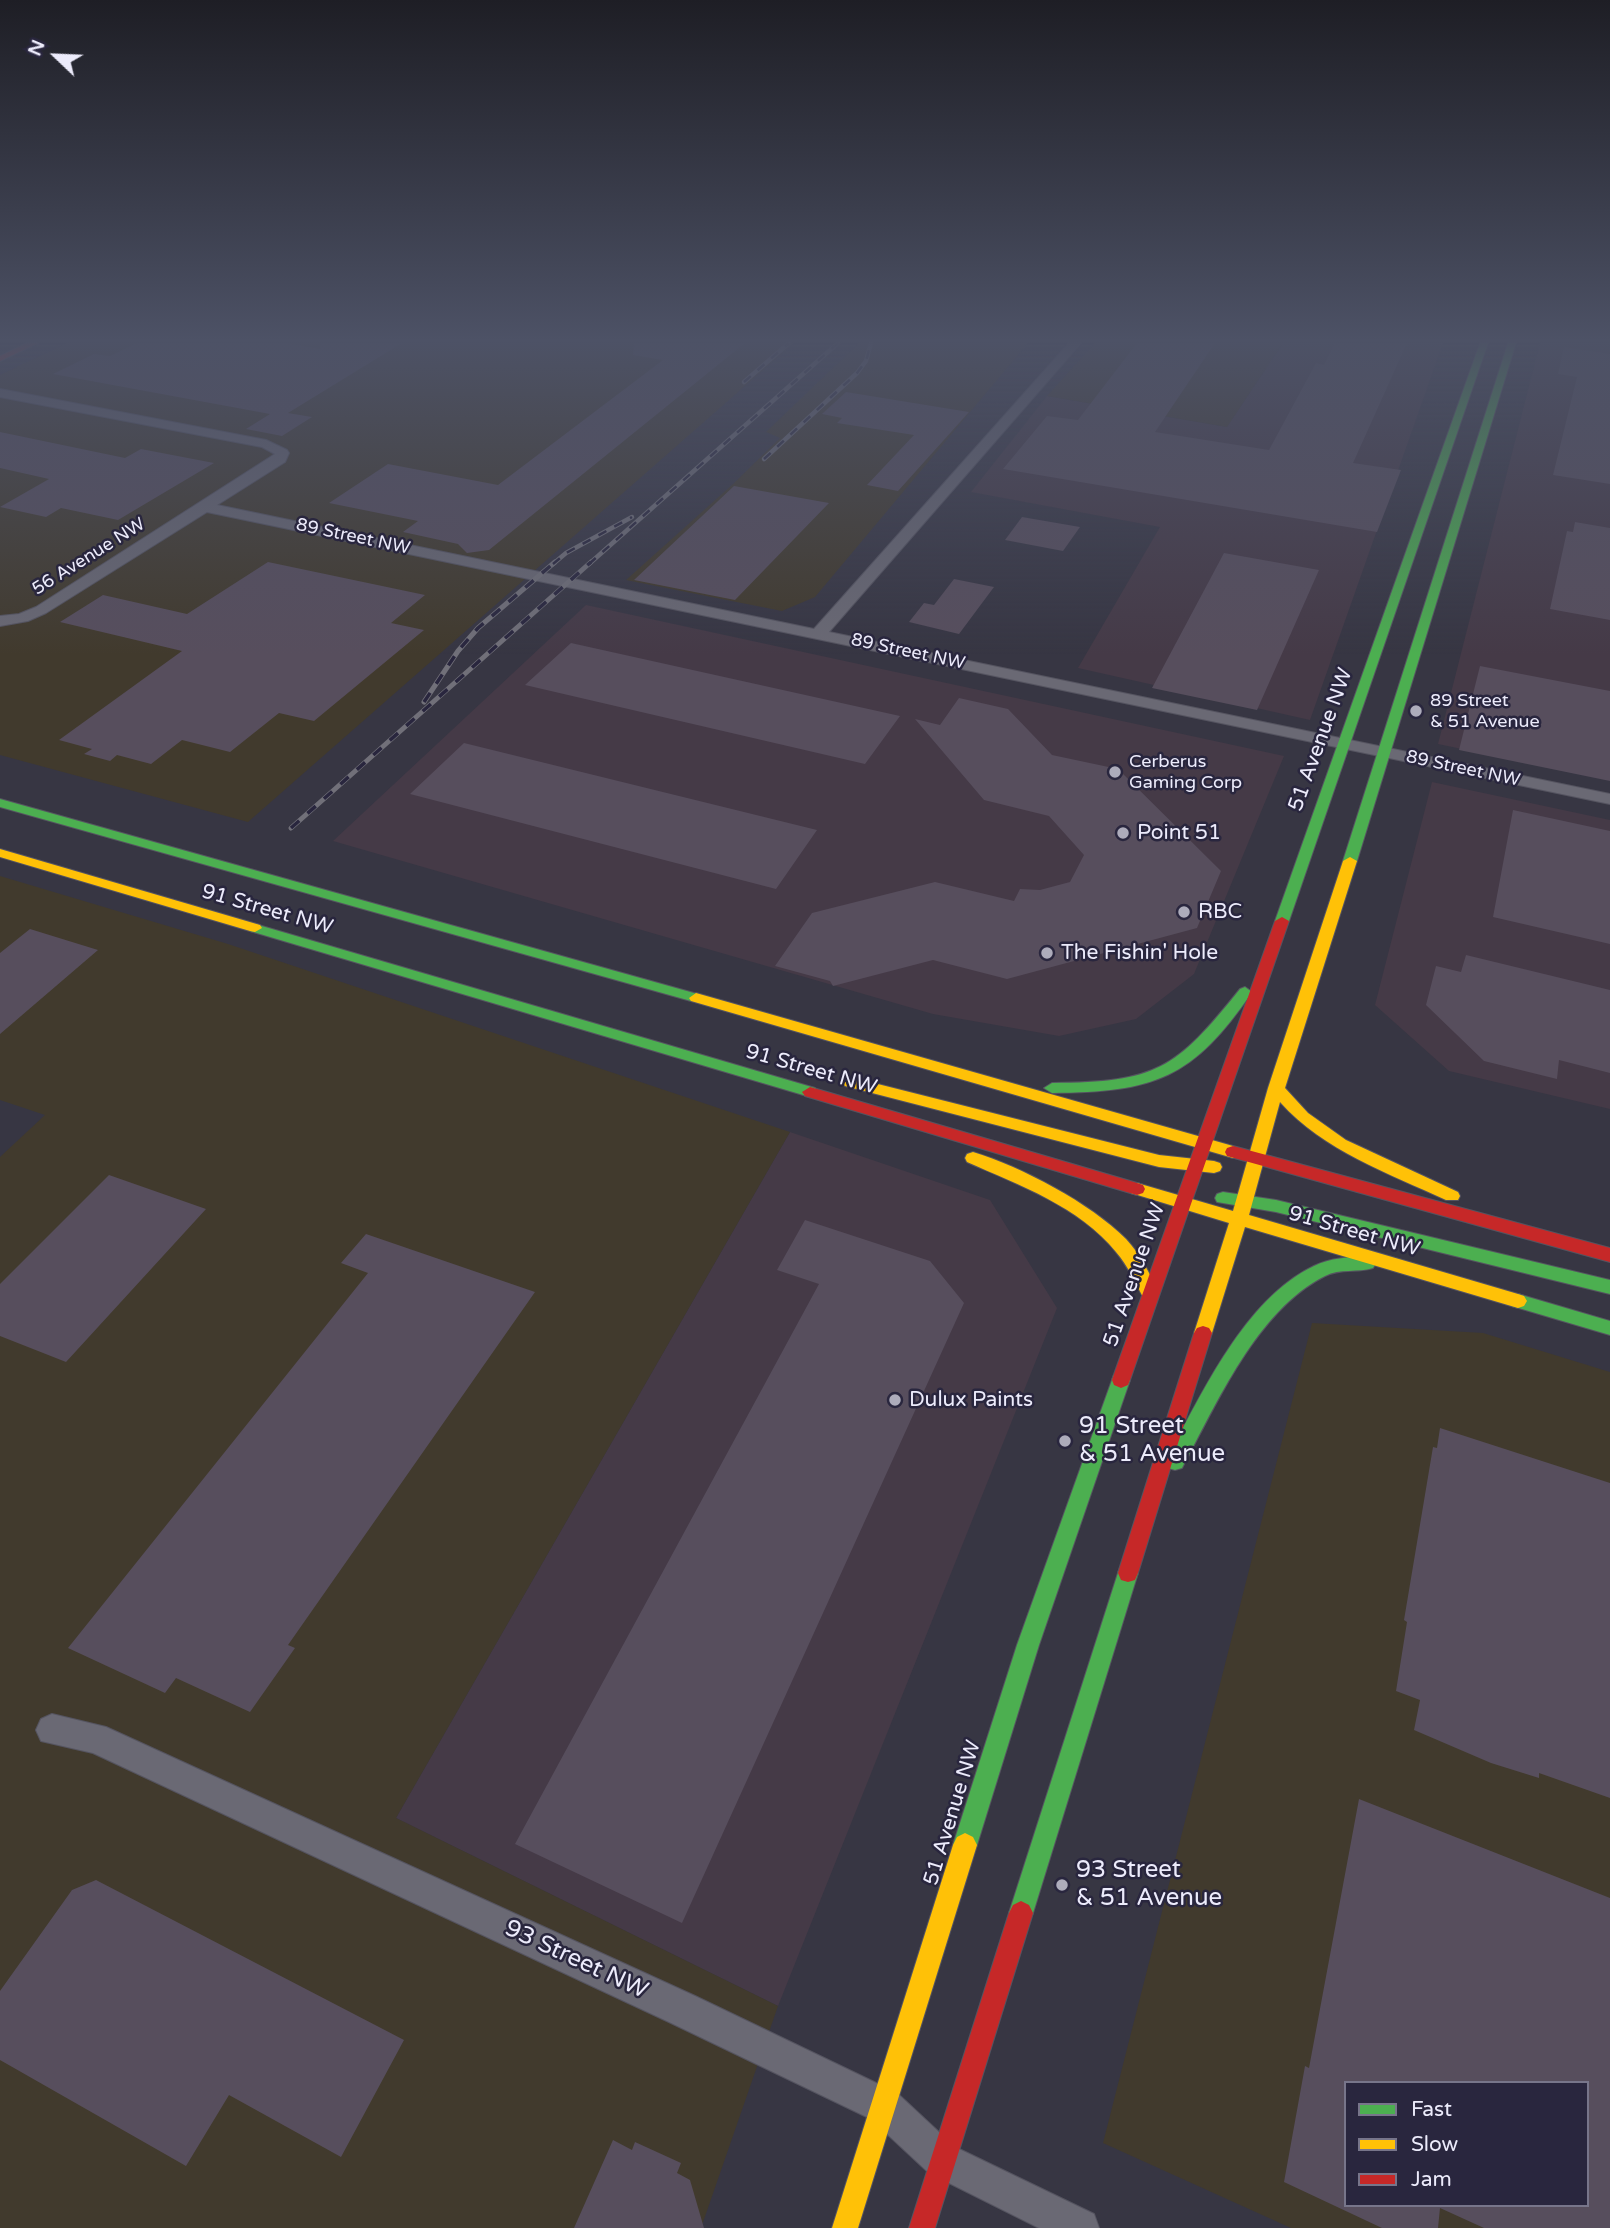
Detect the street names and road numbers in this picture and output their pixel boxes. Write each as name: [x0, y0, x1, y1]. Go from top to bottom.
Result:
street label: 56 Avenue NW: [29, 514, 149, 600]
street label: 89 Street NW: [294, 514, 412, 560]
street label: 89 Street NW: [849, 629, 967, 675]
street label: 51 Avenue NW: [1283, 665, 1359, 815]
street label: 89 Street NW: [1404, 746, 1522, 792]
street label: 91 Street NW: [198, 879, 336, 941]
street label: 91 Street NW: [742, 1039, 880, 1101]
street label: 51 Avenue NW: [1099, 1200, 1171, 1350]
street label: 91 Street NW: [1285, 1201, 1423, 1263]
street label: 51 Avenue NW: [919, 1737, 987, 1889]
street label: 93 Street NW: [500, 1914, 652, 2006]

